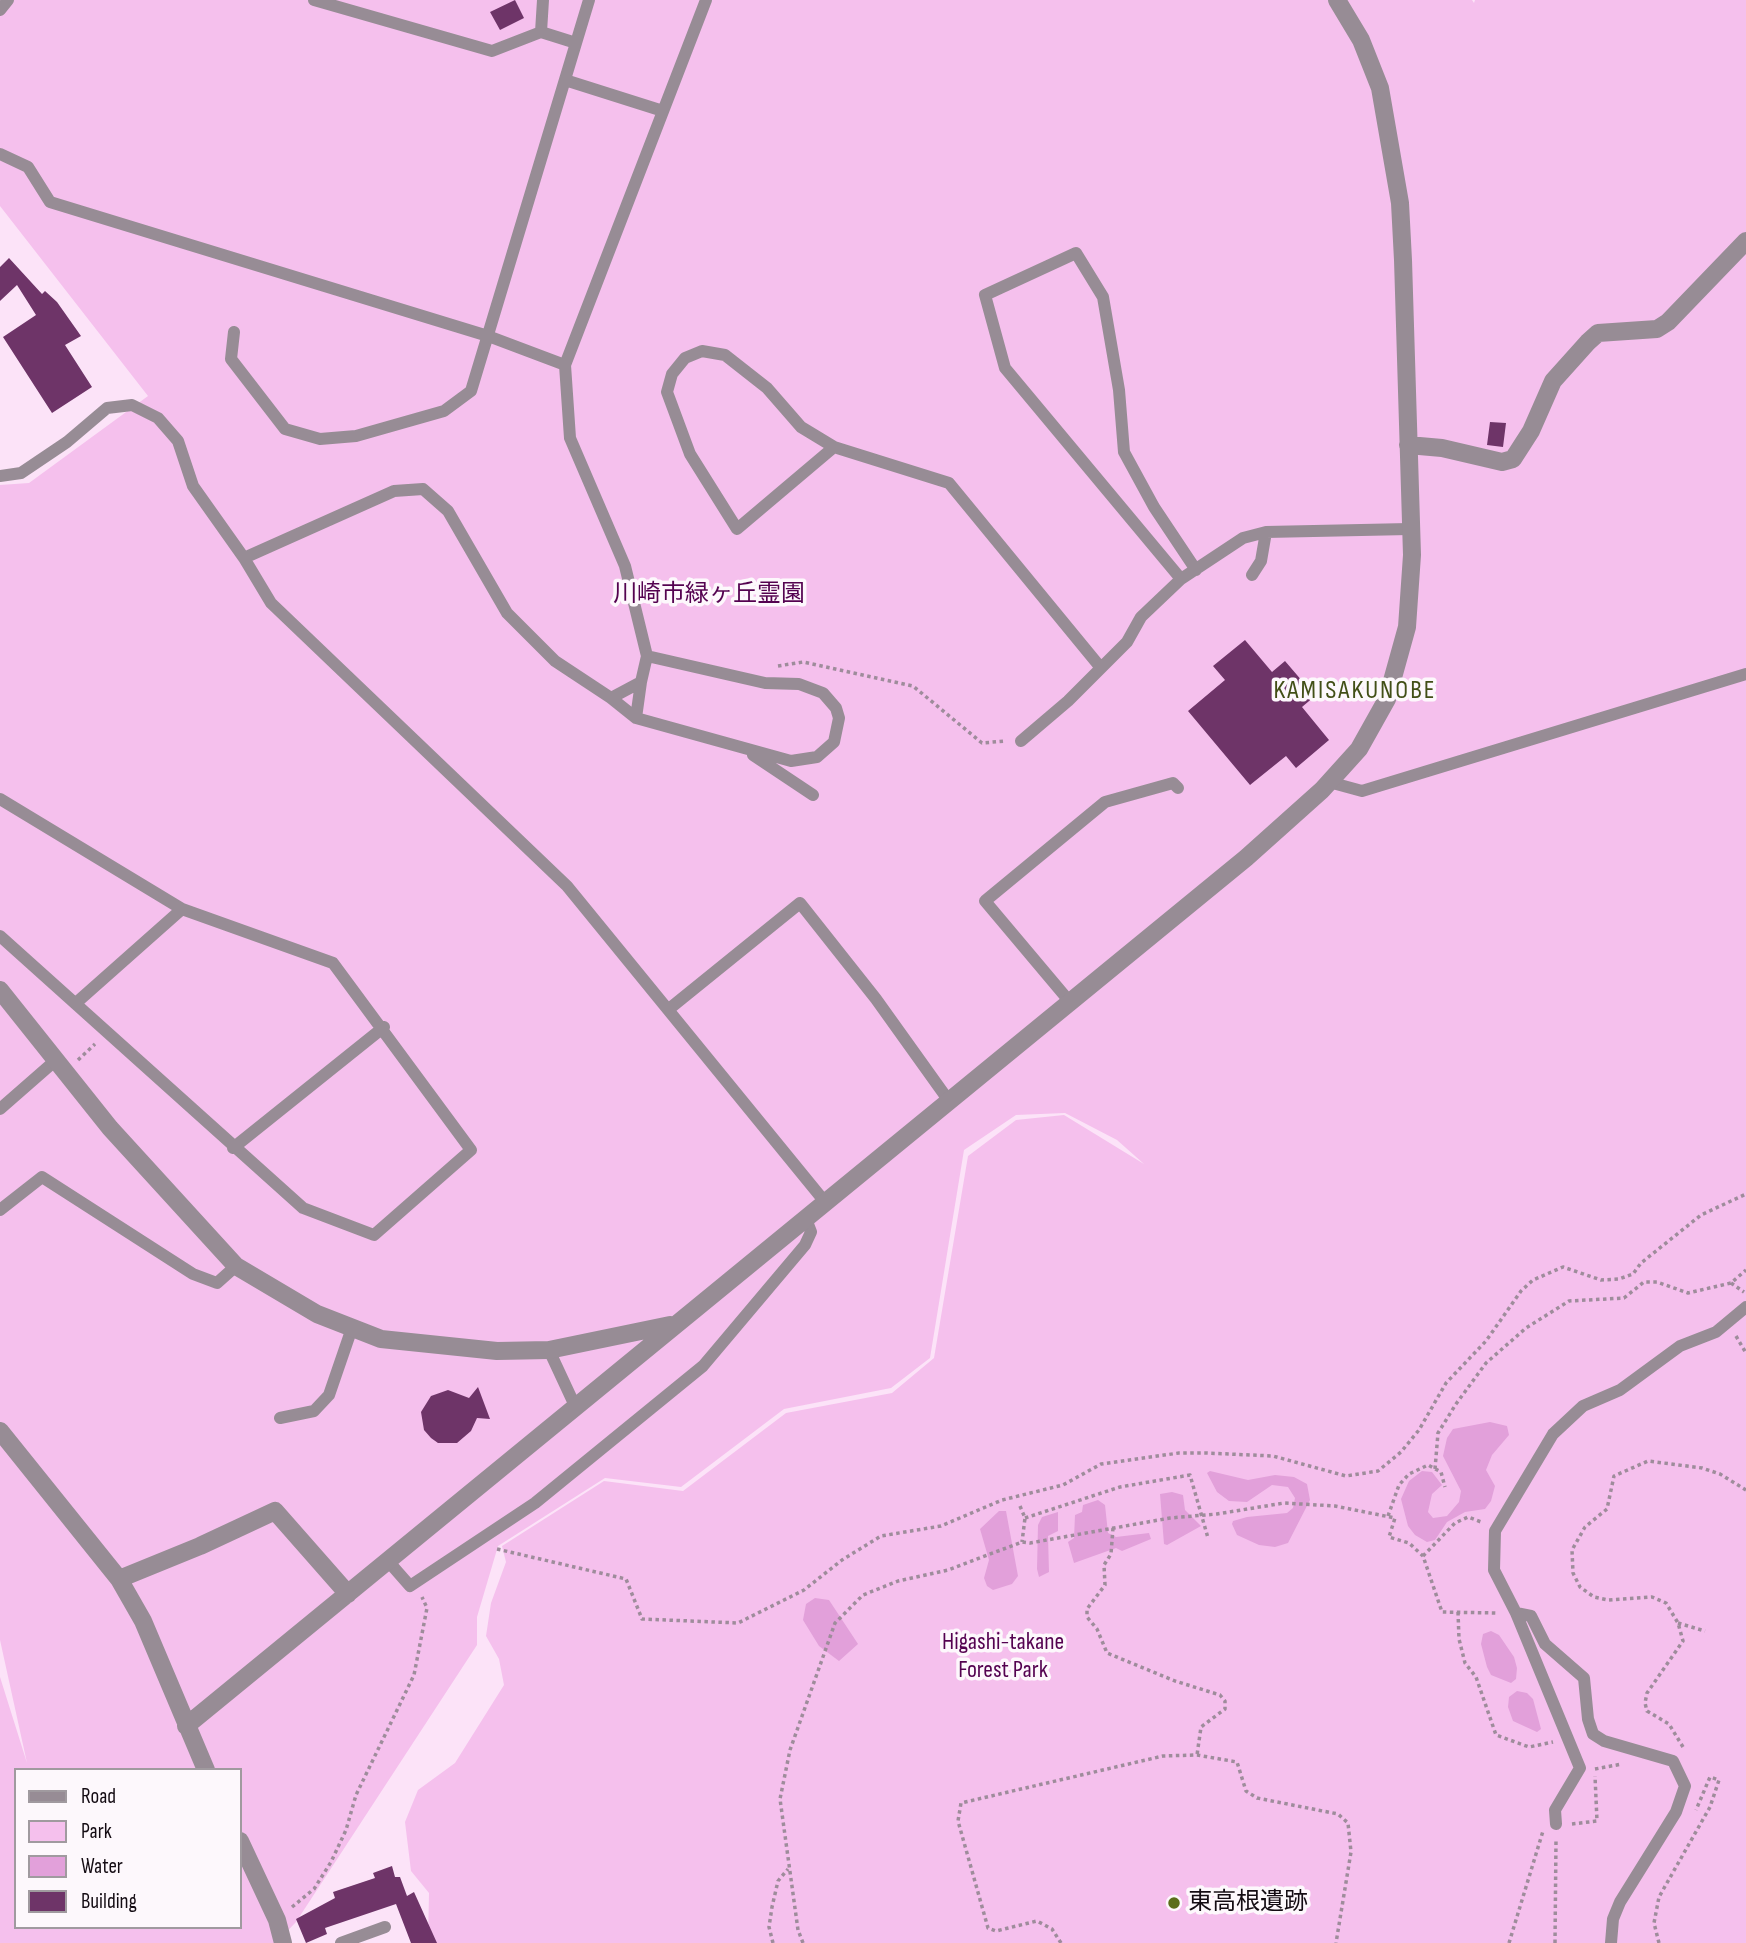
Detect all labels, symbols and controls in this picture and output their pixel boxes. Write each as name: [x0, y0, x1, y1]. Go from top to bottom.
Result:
park label: 川崎市緑ヶ丘霊園: [613, 581, 805, 609]
district label: KAMISAKUNOBE: [1275, 675, 1435, 707]
park label: Higashi-takane Forest Park: [942, 1629, 1064, 1685]
legend: [14, 1768, 242, 1929]
text: Road: [81, 1784, 116, 1809]
text: Park: [81, 1819, 112, 1844]
text: Water: [81, 1854, 123, 1879]
text: Building: [81, 1889, 137, 1914]
place label: 東高根遺跡: [1188, 1889, 1308, 1917]
marker: 東高根遺跡: [1166, 1895, 1182, 1911]

